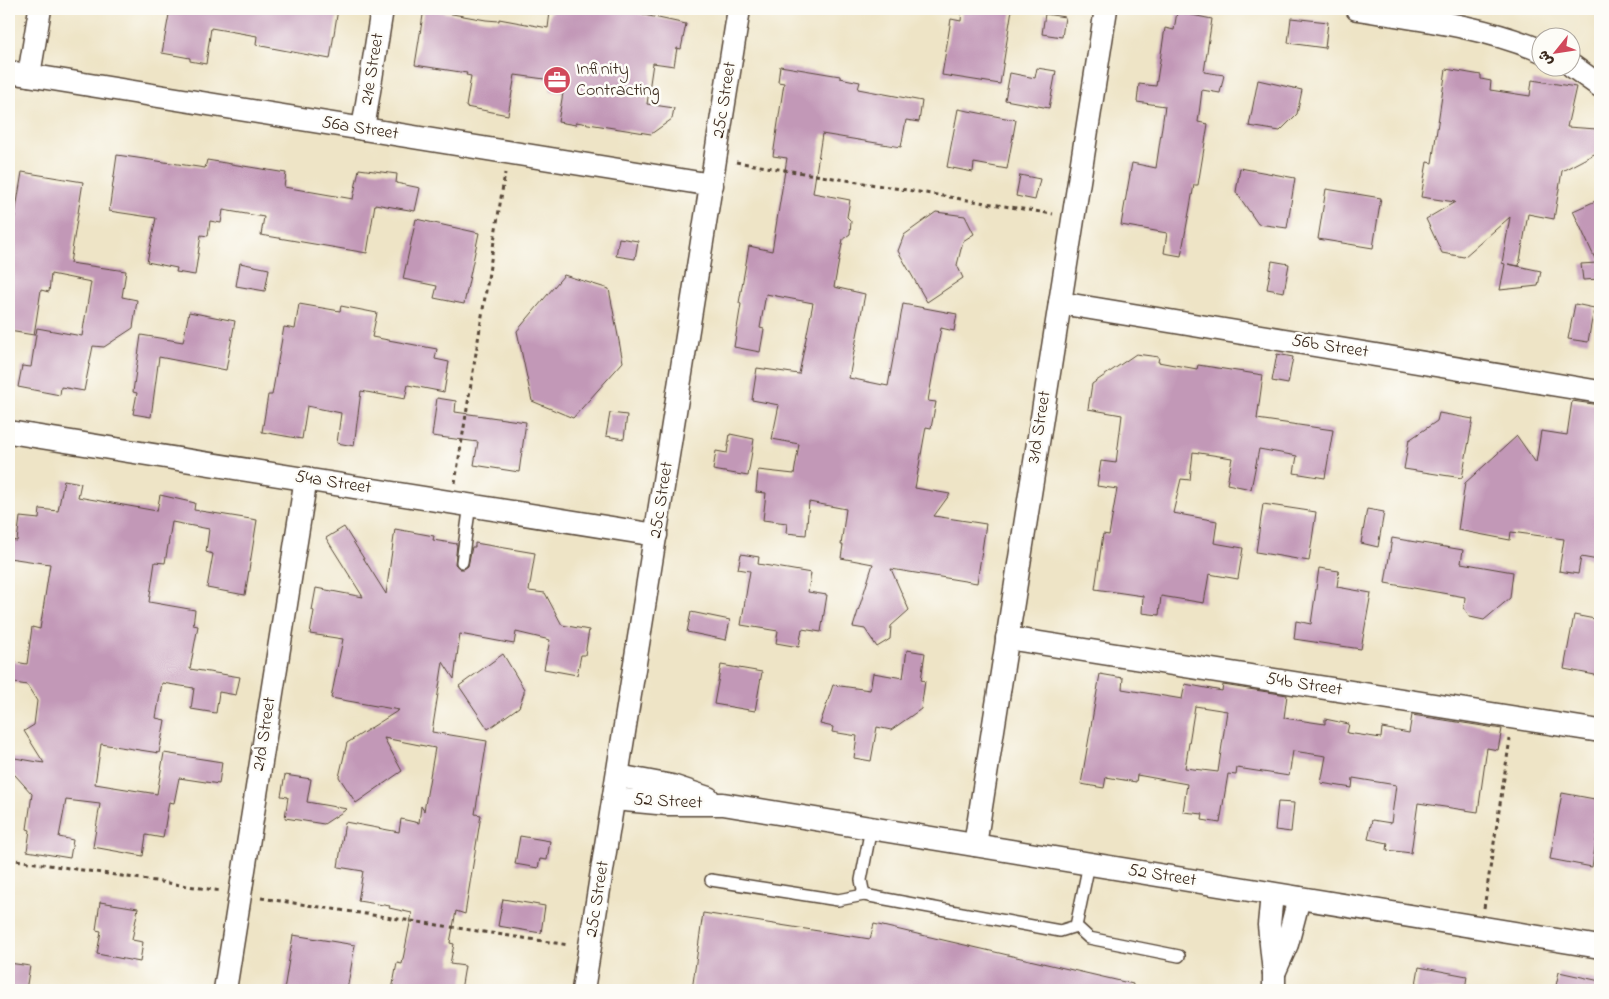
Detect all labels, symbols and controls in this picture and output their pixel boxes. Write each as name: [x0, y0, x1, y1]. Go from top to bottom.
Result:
north arrow: [1532, 28, 1582, 78]
street label: 21e Street: [354, 31, 392, 107]
text: ش: [1533, 46, 1559, 70]
place label: Infinity Contracting: [576, 57, 660, 105]
street label: 25c Street: [706, 60, 744, 140]
office icon: Infinity Contracting: [542, 65, 572, 95]
street label: 56a Street: [320, 110, 400, 148]
street label: 56b Street: [1290, 328, 1370, 366]
street label: 31d Street: [1021, 389, 1059, 465]
street label: 25c Street: [643, 460, 681, 540]
street label: 54a Street: [293, 464, 373, 502]
street label: 54b Street: [1264, 666, 1344, 704]
street label: 21d Street: [246, 695, 284, 773]
street label: 52 Street: [633, 787, 703, 817]
street label: 52 Street: [1126, 858, 1198, 894]
street label: 25c Street: [579, 859, 617, 939]

